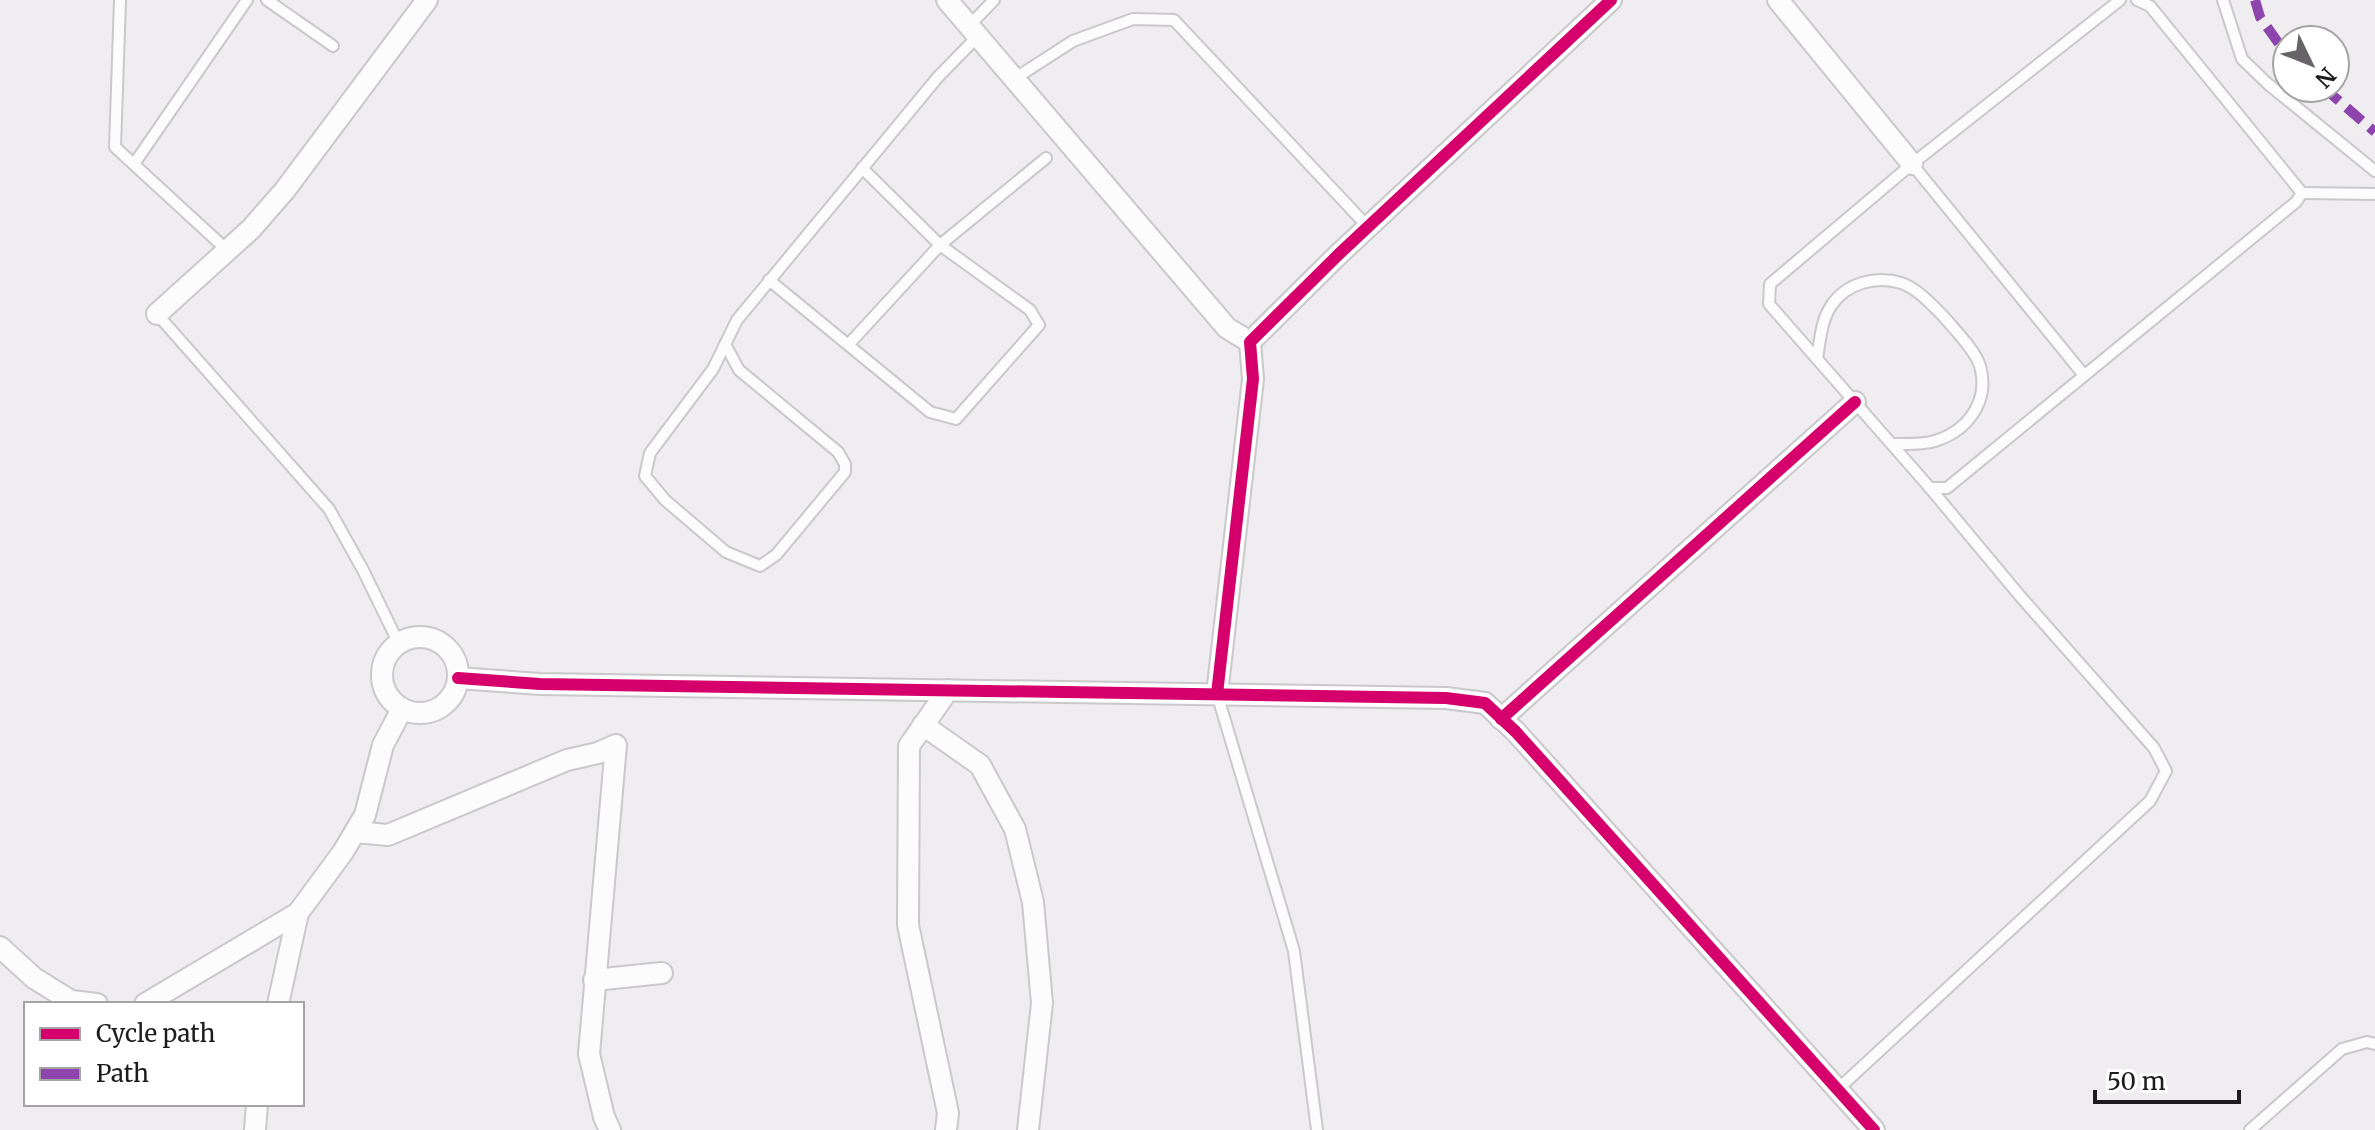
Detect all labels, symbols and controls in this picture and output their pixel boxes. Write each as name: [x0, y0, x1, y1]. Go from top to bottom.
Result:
north arrow: [2271, 24, 2351, 104]
text: N: [2309, 62, 2342, 94]
legend: [24, 1002, 304, 1106]
text: Cycle path: [96, 1018, 215, 1049]
scale bar: [2095, 1054, 2239, 1104]
text: Path: [96, 1058, 149, 1089]
text: 50 m: [2107, 1066, 2166, 1097]

